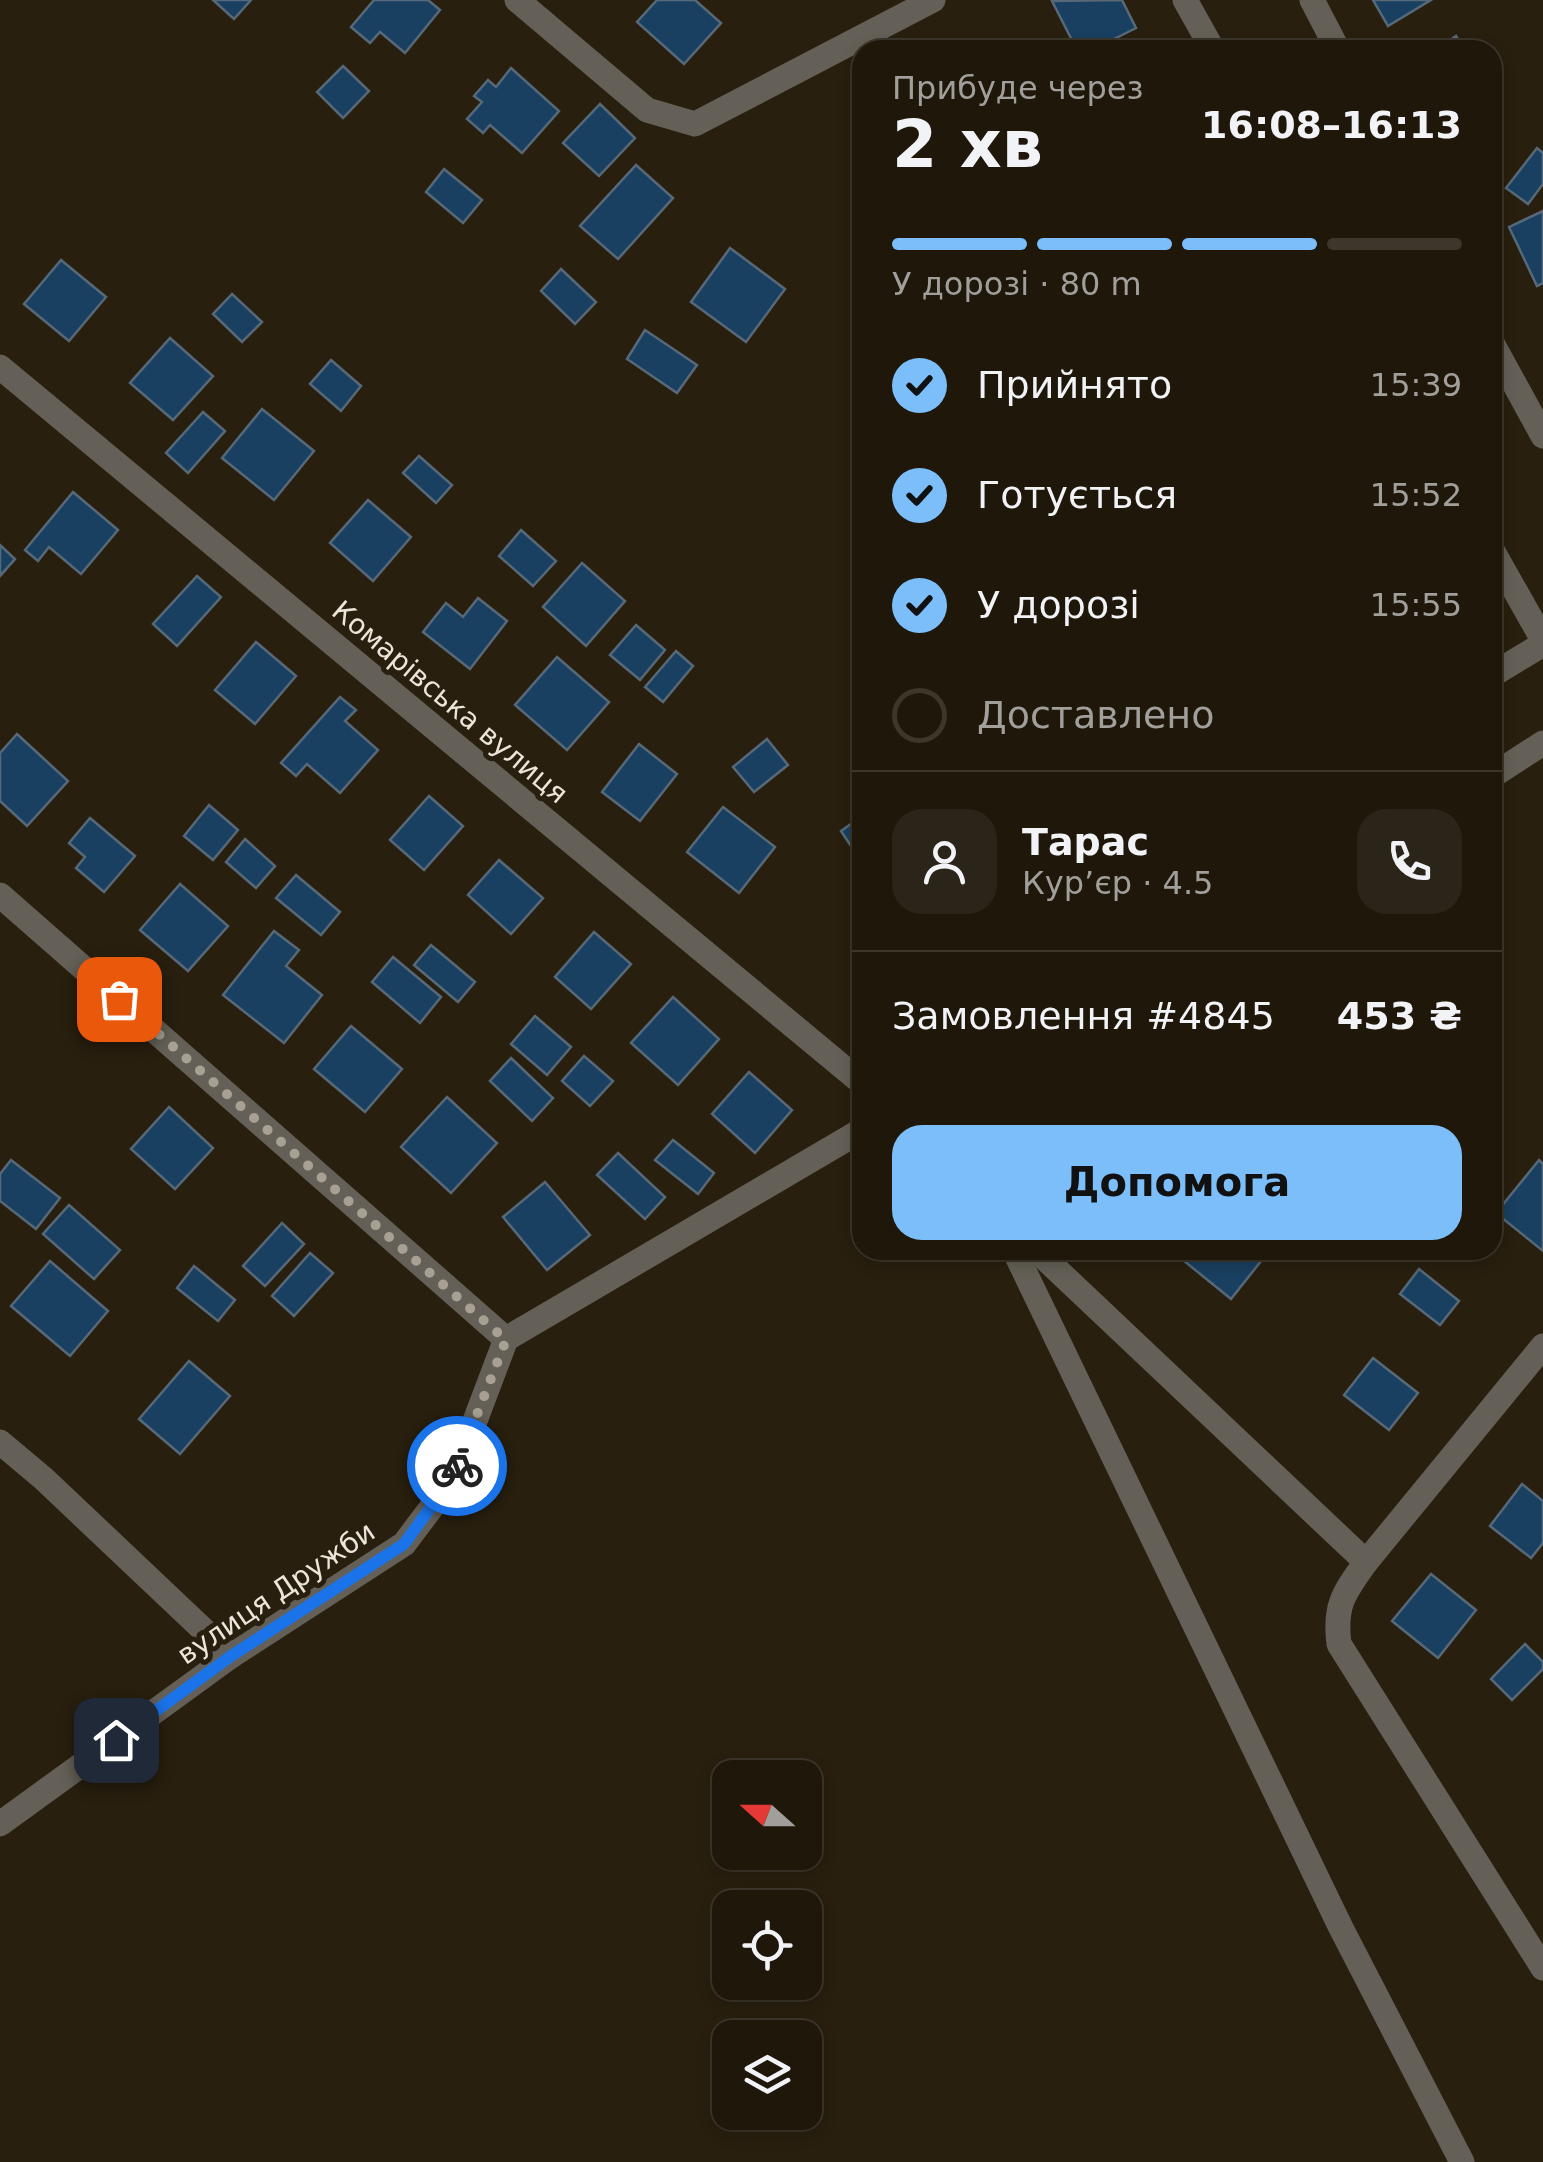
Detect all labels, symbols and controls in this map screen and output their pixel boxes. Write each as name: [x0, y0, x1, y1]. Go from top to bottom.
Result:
text: Прибуде через: [892, 69, 1143, 107]
text: 16:08–16:13: [1201, 103, 1462, 147]
text: 2 хв: [892, 107, 1043, 182]
text: У дорозі · 80 m: [892, 265, 1142, 303]
icon: check: [892, 358, 947, 413]
text: Прийнято: [977, 363, 1172, 407]
text: 15:39: [1370, 366, 1462, 404]
icon: check: [892, 468, 947, 523]
text: Готується: [977, 473, 1177, 517]
text: 15:52: [1370, 476, 1462, 514]
icon: check: [892, 578, 947, 633]
text: У дорозі: [977, 583, 1140, 627]
text: 15:55: [1370, 586, 1462, 624]
street label: Комарівська вулиця: [326, 594, 574, 810]
text: Доставлено: [977, 693, 1214, 737]
button: person: [892, 809, 997, 914]
button: phone: [1357, 809, 1462, 914]
text: Тарас: [1022, 820, 1149, 864]
text: Кур’єр · 4.5: [1022, 864, 1213, 902]
pin: [77, 957, 162, 1042]
icon: bag: [92, 972, 147, 1027]
text: Замовлення #4845: [892, 994, 1275, 1038]
text: 453 ₴: [1337, 994, 1462, 1038]
button: Допомога: [892, 1125, 1462, 1240]
courier: [407, 1416, 507, 1516]
icon: bike: [430, 1439, 485, 1494]
street label: вулиця Дружби: [171, 1515, 381, 1671]
pin: [74, 1698, 159, 1783]
icon: home: [89, 1713, 144, 1768]
north arrow: [712, 1760, 822, 1870]
map controls: [712, 1760, 822, 2130]
button: locate: [712, 1890, 822, 2000]
button: layers: [712, 2020, 822, 2130]

